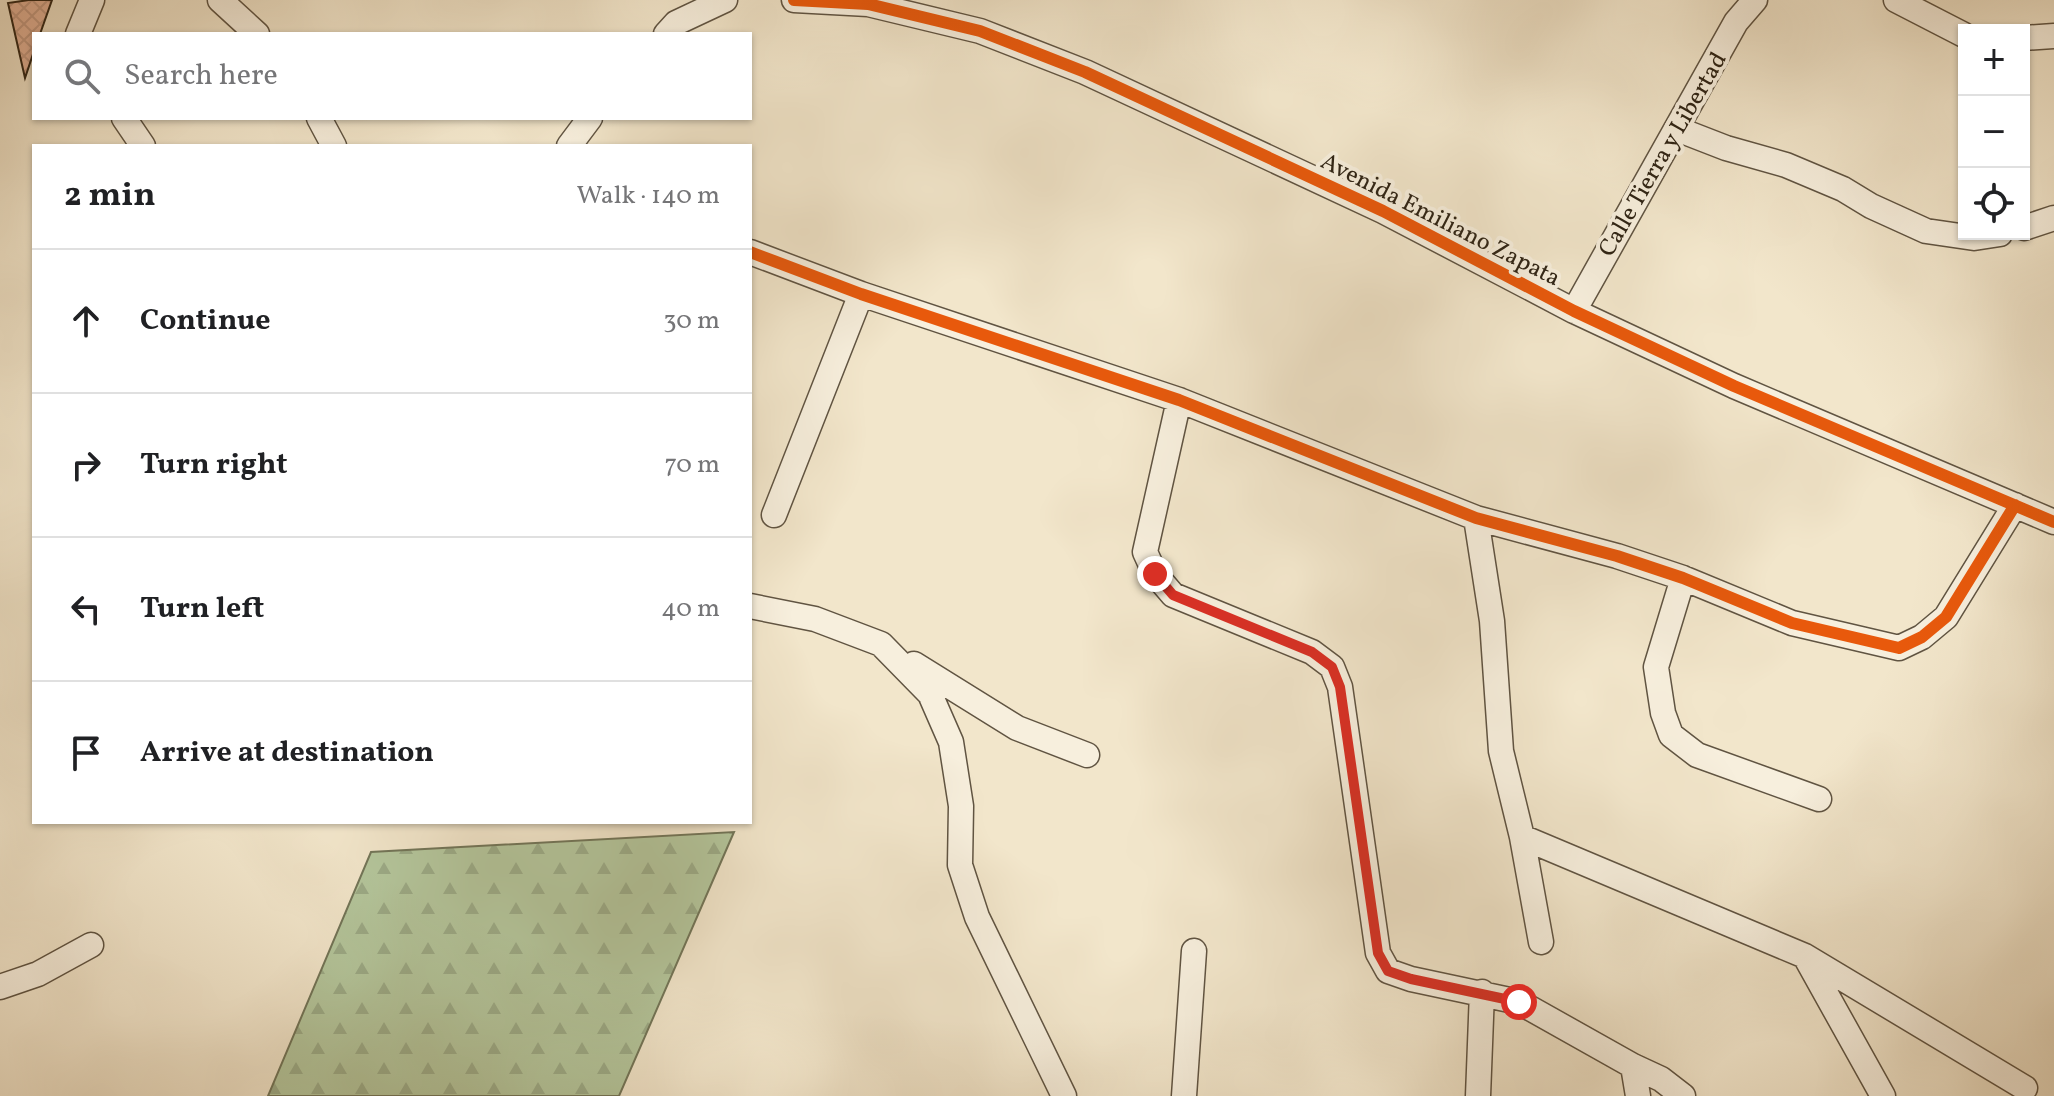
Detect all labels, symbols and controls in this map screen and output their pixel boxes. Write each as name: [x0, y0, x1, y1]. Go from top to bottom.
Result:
map controls: [1958, 24, 2030, 240]
button: +: [1958, 24, 2030, 96]
search box: [32, 32, 752, 120]
street label: Calle Tierra y Libertad: [1591, 46, 1736, 264]
icon: search: [60, 54, 104, 98]
text: Search here: [124, 55, 278, 97]
button: −: [1958, 96, 2030, 168]
street label: Avenida Emiliano Zapata: [1314, 145, 1566, 296]
button: locate: [1958, 168, 2030, 240]
text: 2 min: [64, 173, 156, 220]
text: Walk · 140 m: [576, 178, 720, 214]
icon: ahead: [64, 299, 108, 343]
text: Continue: [140, 300, 271, 342]
text: 30 m: [663, 303, 720, 339]
icon: right: [64, 443, 108, 487]
text: Turn right: [140, 444, 288, 486]
text: 70 m: [665, 447, 720, 483]
route end: [1137, 556, 1173, 592]
icon: left: [64, 587, 108, 631]
text: Turn left: [140, 588, 264, 630]
text: 40 m: [661, 591, 720, 627]
icon: arrive: [64, 731, 108, 775]
text: Arrive at destination: [140, 732, 434, 774]
route start: [1501, 984, 1537, 1020]

